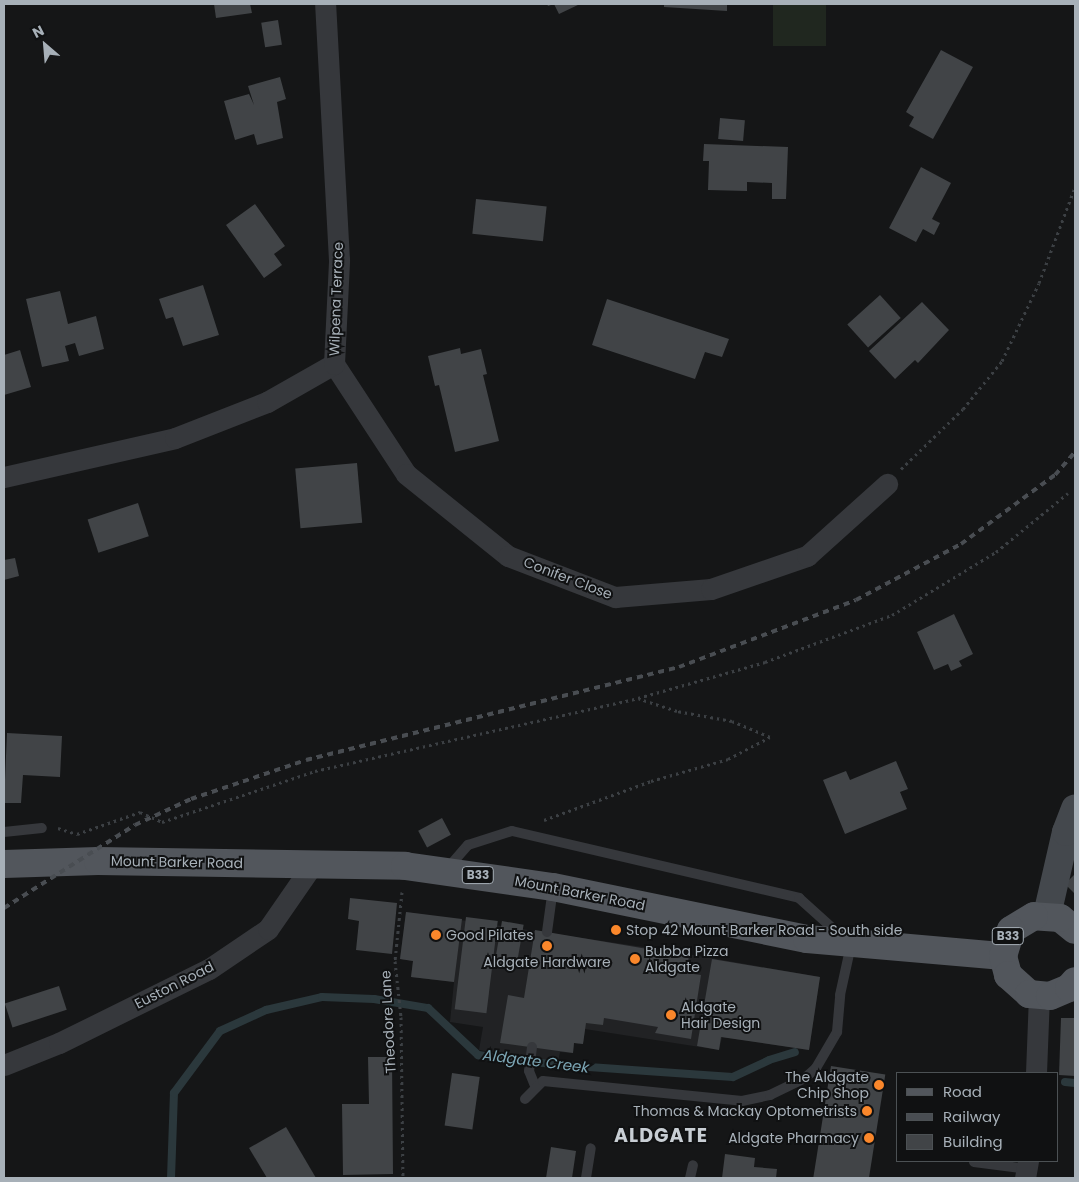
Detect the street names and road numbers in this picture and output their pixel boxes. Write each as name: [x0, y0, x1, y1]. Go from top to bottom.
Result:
street label: Wilpena Terrace: [326, 242, 346, 356]
street label: Conifer Close: [521, 553, 615, 603]
street label: Mount Barker Road: [111, 852, 243, 872]
road number: B33: [462, 866, 494, 884]
street label: Mount Barker Road: [513, 872, 647, 914]
road number: B33: [992, 926, 1024, 946]
street label: Euston Road: [132, 958, 216, 1012]
street label: Theodore Lane: [377, 970, 399, 1074]

